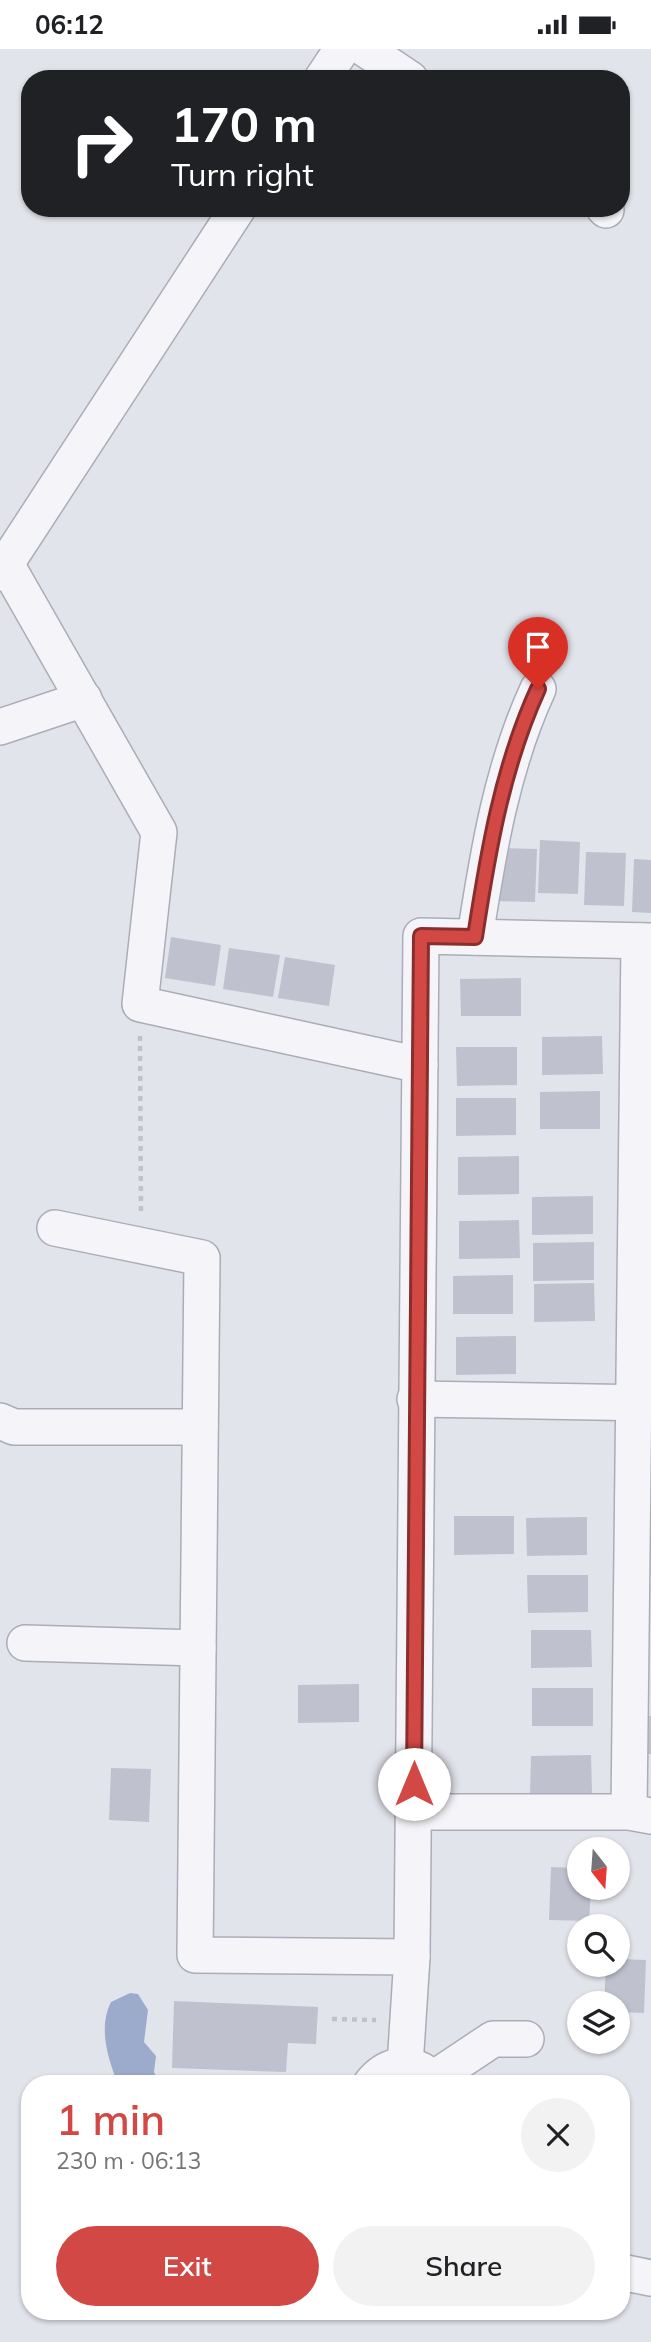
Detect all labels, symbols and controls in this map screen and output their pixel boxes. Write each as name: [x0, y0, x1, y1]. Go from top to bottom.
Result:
text: 06:12: [35, 8, 104, 41]
text: 170 m: [171, 93, 317, 154]
icon: right: [56, 98, 147, 189]
text: Turn right: [171, 154, 314, 194]
pin: [508, 617, 568, 689]
icon: arrive: [519, 628, 557, 666]
position arrow: [377, 1747, 451, 1821]
north arrow: [567, 1837, 630, 1901]
map controls: [567, 1837, 630, 2054]
button: search: [567, 1914, 630, 1977]
button: layers: [567, 1991, 630, 2054]
text: 1 min: [56, 2093, 165, 2146]
button: close: [521, 2098, 595, 2172]
text: 230 m · 06:13: [56, 2146, 201, 2175]
button: Exit: [56, 2226, 319, 2306]
button: Share: [333, 2226, 595, 2306]

